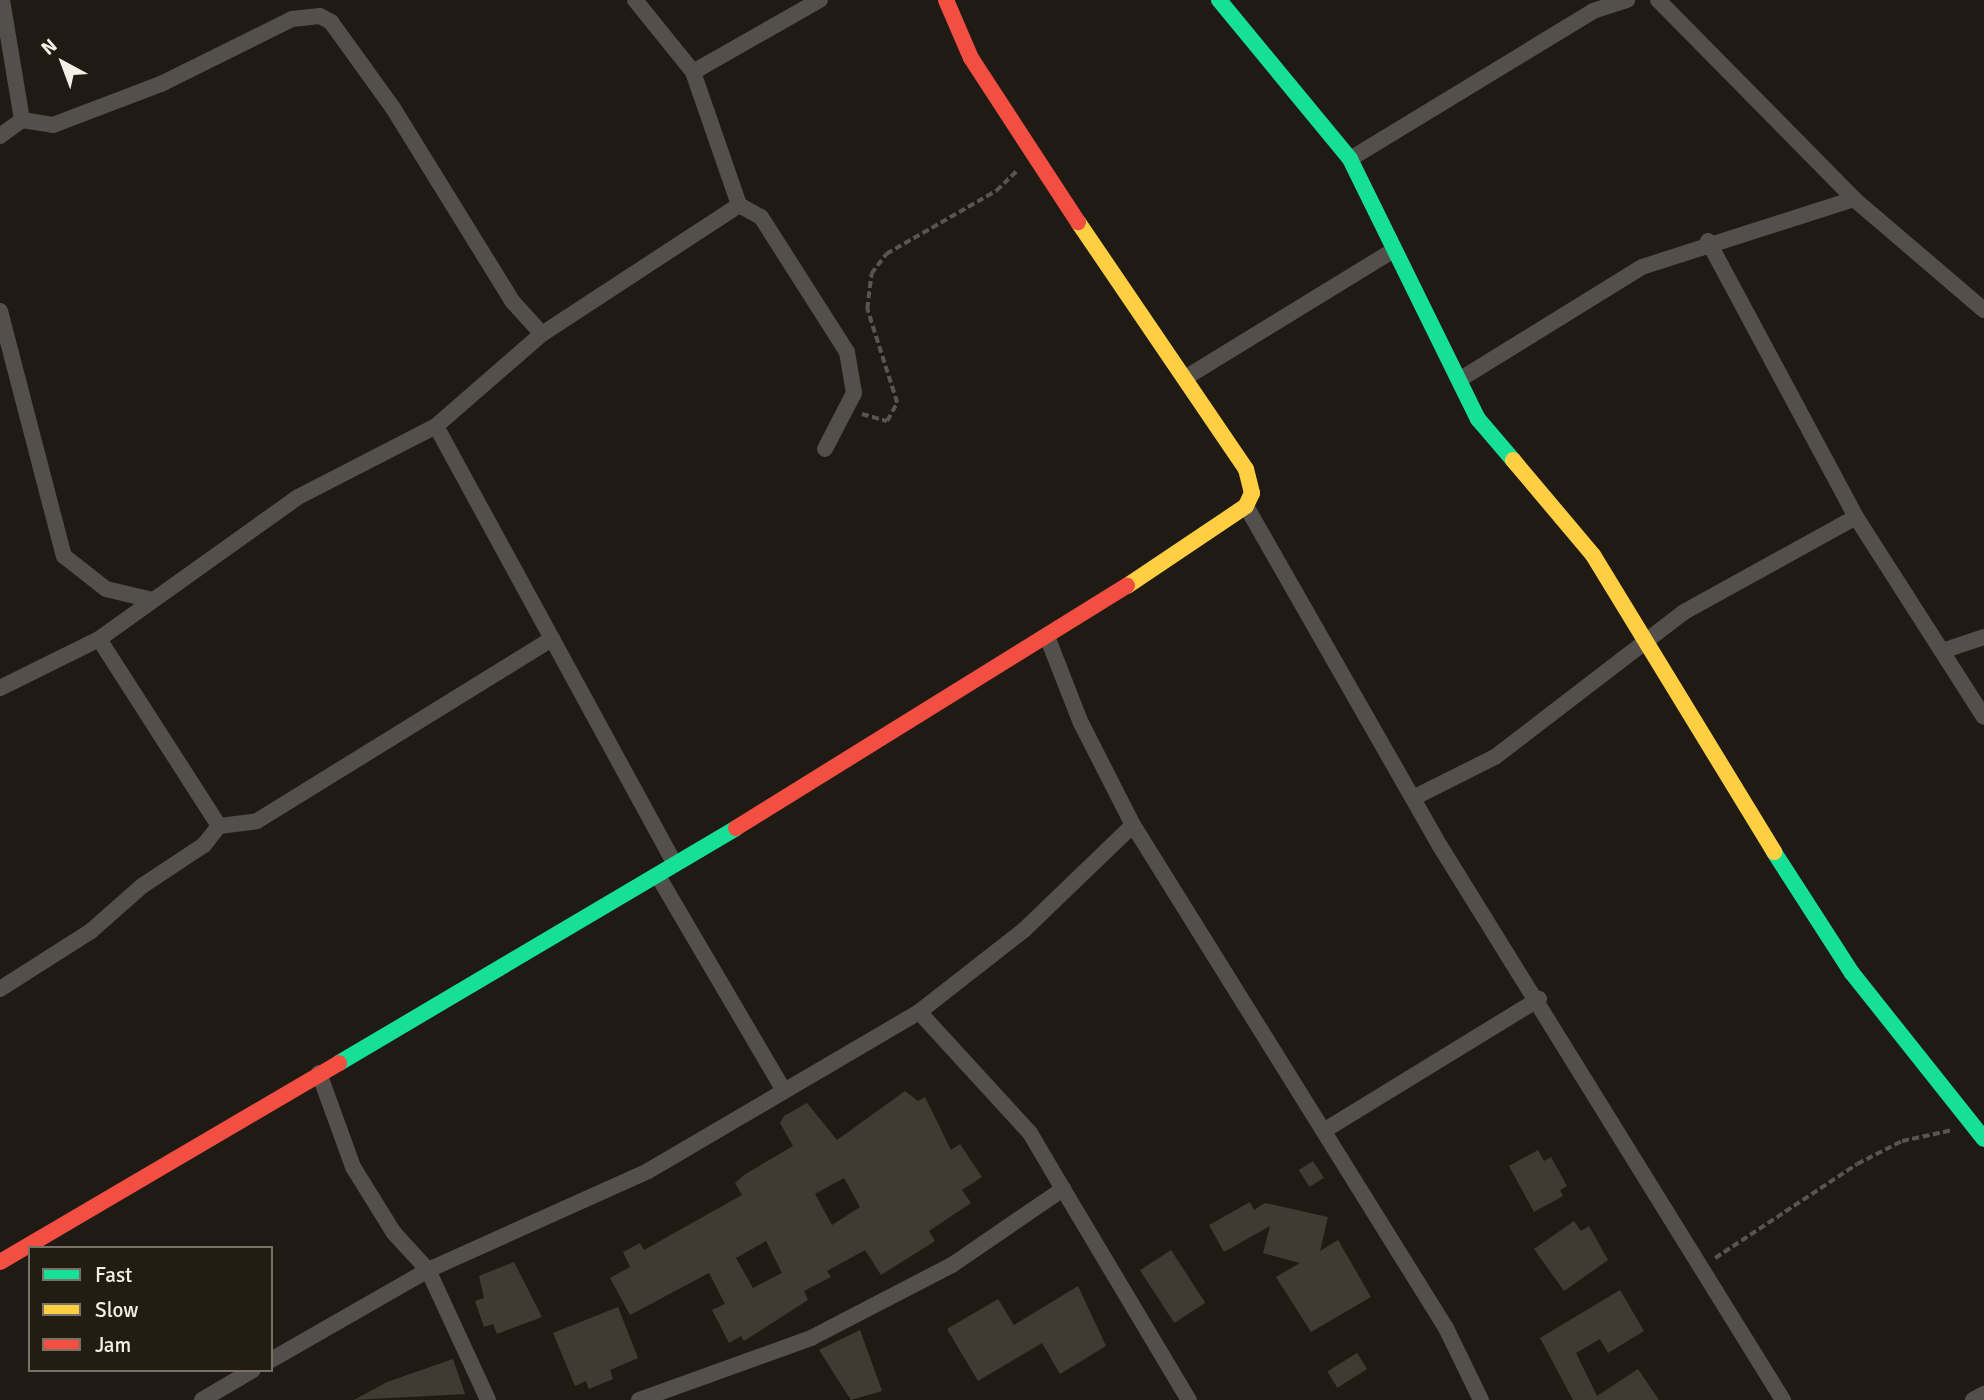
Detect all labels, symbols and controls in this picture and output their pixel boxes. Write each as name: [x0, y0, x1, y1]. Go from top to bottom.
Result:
north arrow: [28, 28, 98, 98]
text: N: [36, 34, 62, 61]
legend: [28, 1246, 273, 1372]
text: Fast: [95, 1262, 132, 1288]
text: Slow: [95, 1297, 139, 1323]
text: Jam: [95, 1332, 131, 1358]

